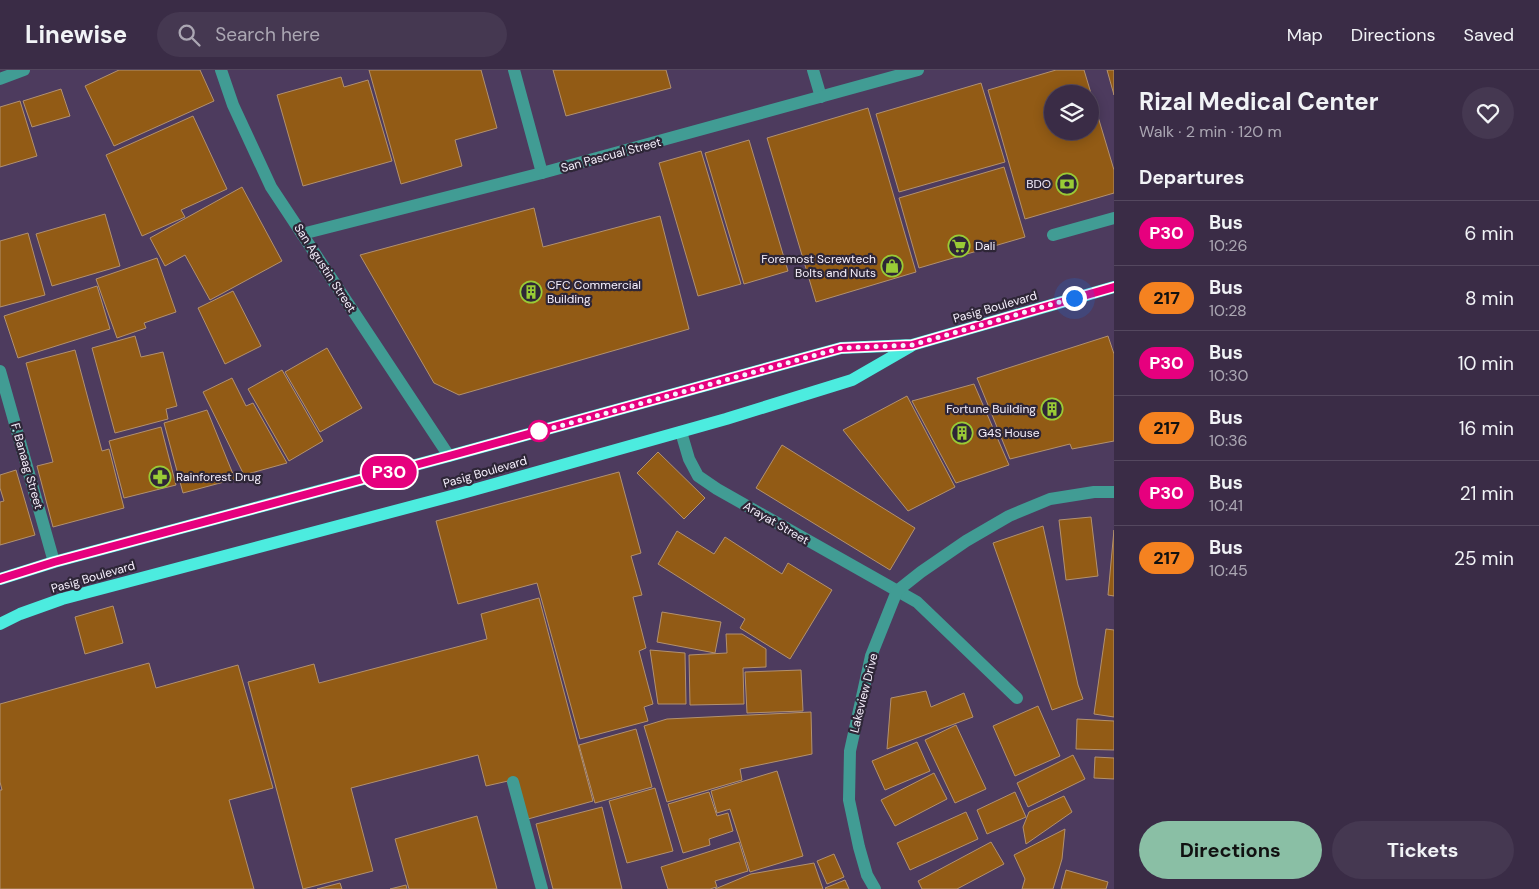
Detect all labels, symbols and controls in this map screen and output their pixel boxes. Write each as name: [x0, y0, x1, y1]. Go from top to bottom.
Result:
search box: [157, 12, 507, 57]
text: Linewise: [25, 19, 127, 50]
icon: search: [175, 21, 203, 49]
text: Search here: [215, 22, 320, 47]
text: Map: [1287, 23, 1323, 47]
text: Directions: [1351, 23, 1436, 47]
text: Saved: [1464, 23, 1514, 47]
map controls: [1044, 85, 1099, 140]
button: layers: [1044, 85, 1099, 140]
text: Rizal Medical Center: [1139, 86, 1379, 117]
button: heart: [1462, 87, 1514, 139]
text: Walk · 2 min · 120 m: [1139, 121, 1282, 142]
street label: San Pascual Street: [559, 134, 663, 176]
text: Departures: [1139, 165, 1244, 190]
bank icon: BDO: [1055, 172, 1079, 196]
place label: BDO: [1026, 176, 1051, 192]
text: Bus: [1209, 210, 1243, 235]
street label: San Agustin Street: [290, 221, 360, 316]
text: P30: [1149, 221, 1184, 245]
text: 6 min: [1465, 221, 1514, 246]
supermarket icon: Dali: [947, 234, 971, 258]
text: 10:26: [1209, 235, 1247, 256]
place label: Dali: [975, 238, 995, 254]
place label: Foremost Screwtech Bolts and Nuts: [761, 251, 876, 281]
shop icon: Foremost Screwtech Bolts and Nuts: [880, 254, 904, 278]
text: Bus: [1209, 275, 1243, 300]
place label: CFC Commercial Building: [547, 277, 641, 307]
building icon: CFC Commercial Building: [519, 280, 543, 304]
your location: [1062, 286, 1087, 311]
text: 217: [1153, 286, 1180, 310]
text: 8 min: [1465, 286, 1514, 311]
street label: Pasig Boulevard: [951, 287, 1039, 327]
text: 10:28: [1209, 300, 1247, 321]
text: Bus: [1209, 340, 1243, 365]
text: P30: [1149, 351, 1184, 375]
text: 10 min: [1458, 351, 1514, 376]
text: 10:30: [1209, 365, 1249, 386]
building icon: Fortune Building: [1040, 397, 1064, 421]
place label: Fortune Building: [946, 401, 1036, 417]
text: Bus: [1209, 405, 1243, 430]
text: 217: [1153, 416, 1180, 440]
text: 16 min: [1459, 416, 1514, 441]
unlabelled marker: [528, 420, 550, 442]
street label: F. Banaag Street: [7, 421, 47, 511]
building icon: G4S House: [950, 421, 974, 445]
place label: G4S House: [978, 425, 1040, 441]
text: 10:36: [1209, 430, 1248, 451]
street label: Pasig Boulevard: [441, 452, 529, 492]
line badge: P30: [360, 456, 418, 488]
text: P30: [372, 460, 406, 484]
pharmacy icon: Rainforest Drug: [148, 465, 172, 489]
place label: Rainforest Drug: [176, 469, 261, 485]
text: Bus: [1209, 470, 1243, 495]
text: P30: [1149, 481, 1184, 505]
text: 21 min: [1460, 481, 1514, 506]
text: 10:41: [1209, 495, 1243, 516]
street label: Arayat Street: [740, 498, 812, 548]
text: Bus: [1209, 535, 1243, 560]
text: 217: [1153, 546, 1180, 570]
text: 25 min: [1454, 546, 1514, 571]
street label: Pasig Boulevard: [49, 557, 137, 597]
text: 10:45: [1209, 560, 1248, 581]
street label: Lakeview Drive: [846, 651, 882, 735]
button: Directions: [1139, 821, 1322, 879]
button: Tickets: [1332, 821, 1514, 879]

